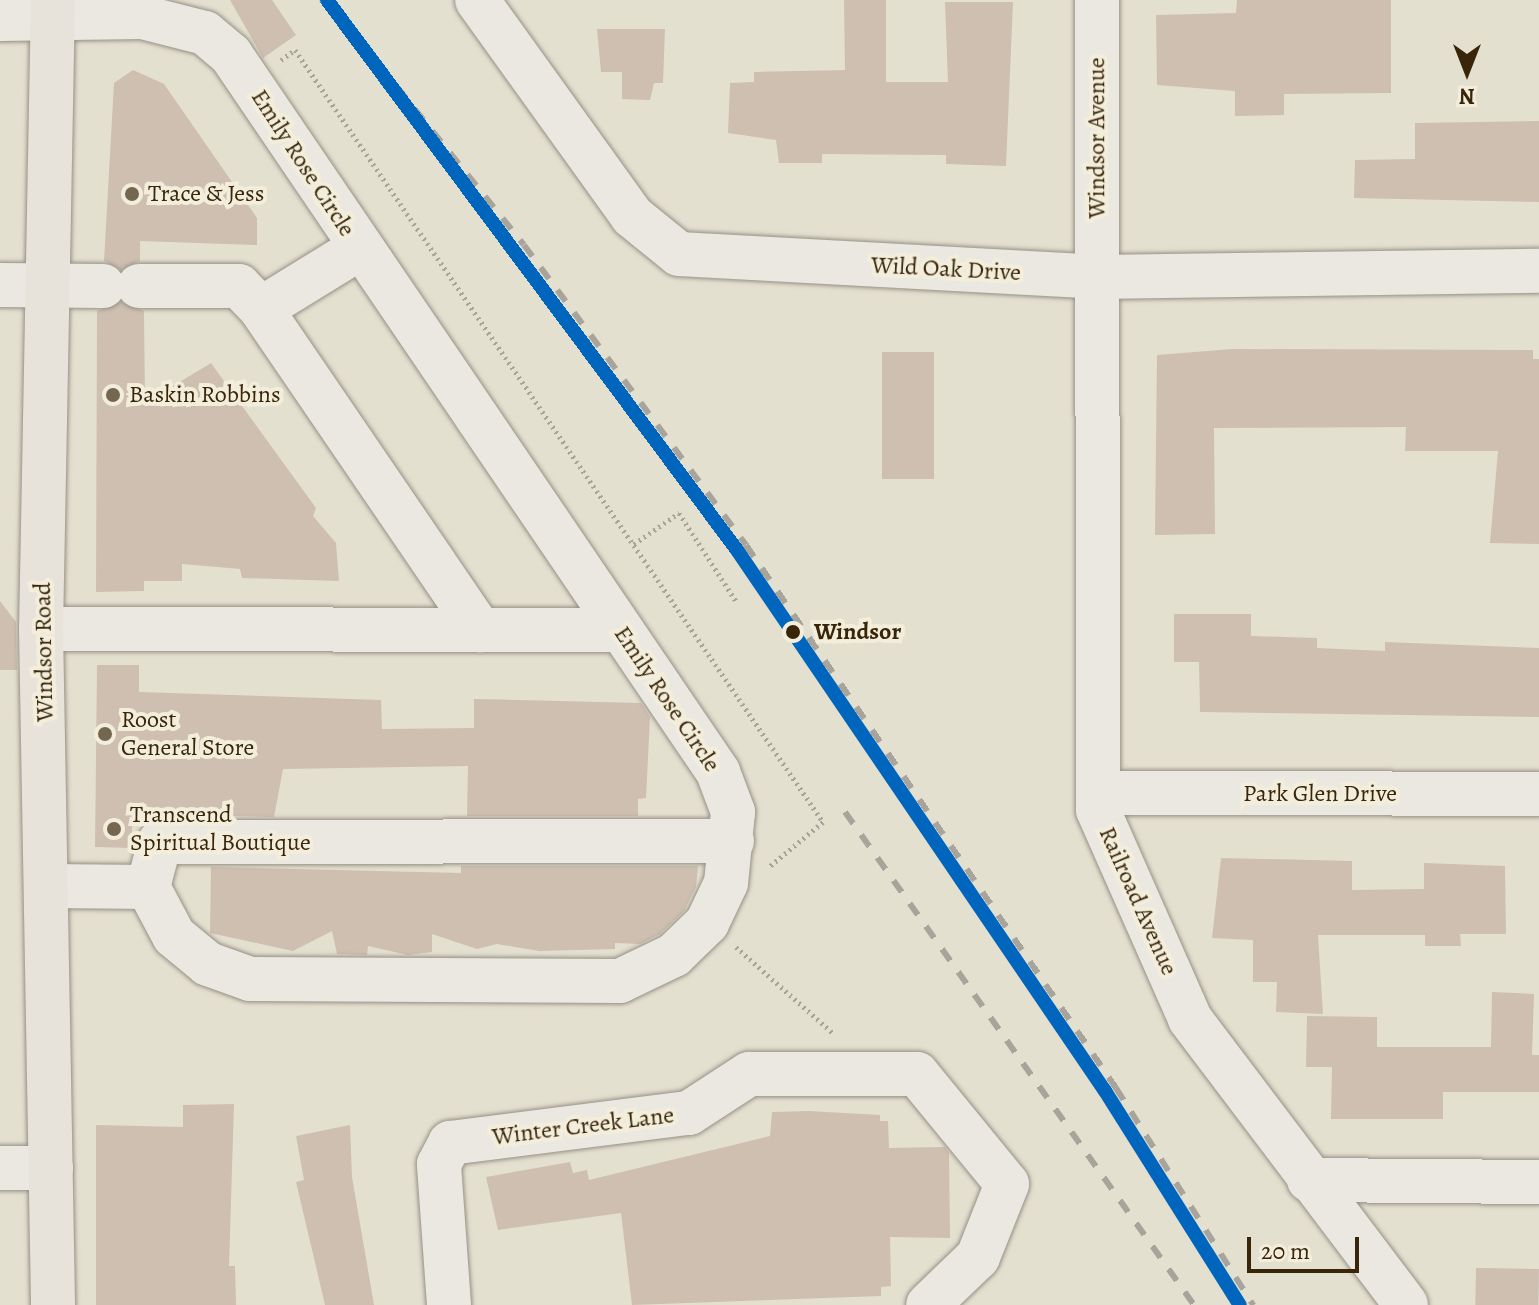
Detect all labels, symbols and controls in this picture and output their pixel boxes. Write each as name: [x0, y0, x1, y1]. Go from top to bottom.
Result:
north arrow: [1427, 32, 1507, 112]
street label: Windsor Avenue: [1083, 57, 1111, 219]
text: N: [1459, 81, 1475, 111]
street label: Emily Rose Circle: [245, 84, 361, 242]
place label: Trace & Jess: [148, 180, 264, 208]
marker: Trace & Jess: [123, 185, 141, 203]
street label: Wild Oak Drive: [870, 251, 1022, 287]
place label: Baskin Robbins: [129, 381, 281, 409]
marker: Baskin Robbins: [104, 386, 122, 404]
street label: Windsor Road: [28, 582, 60, 722]
marker: Windsor: [779, 618, 807, 646]
place label: Windsor: [814, 618, 901, 646]
street label: Emily Rose Circle: [608, 621, 726, 777]
place label: Roost General Store: [121, 706, 254, 762]
marker: Roost General Store: [96, 725, 114, 743]
street label: Park Glen Drive: [1243, 780, 1397, 808]
place label: Transcend Spiritual Boutique: [130, 801, 311, 857]
marker: Transcend Spiritual Boutique: [105, 820, 123, 838]
street label: Railroad Avenue: [1092, 822, 1184, 980]
street label: Winter Creek Lane: [490, 1101, 676, 1151]
scale bar: [1251, 1221, 1363, 1271]
text: 20 m: [1261, 1235, 1310, 1267]

